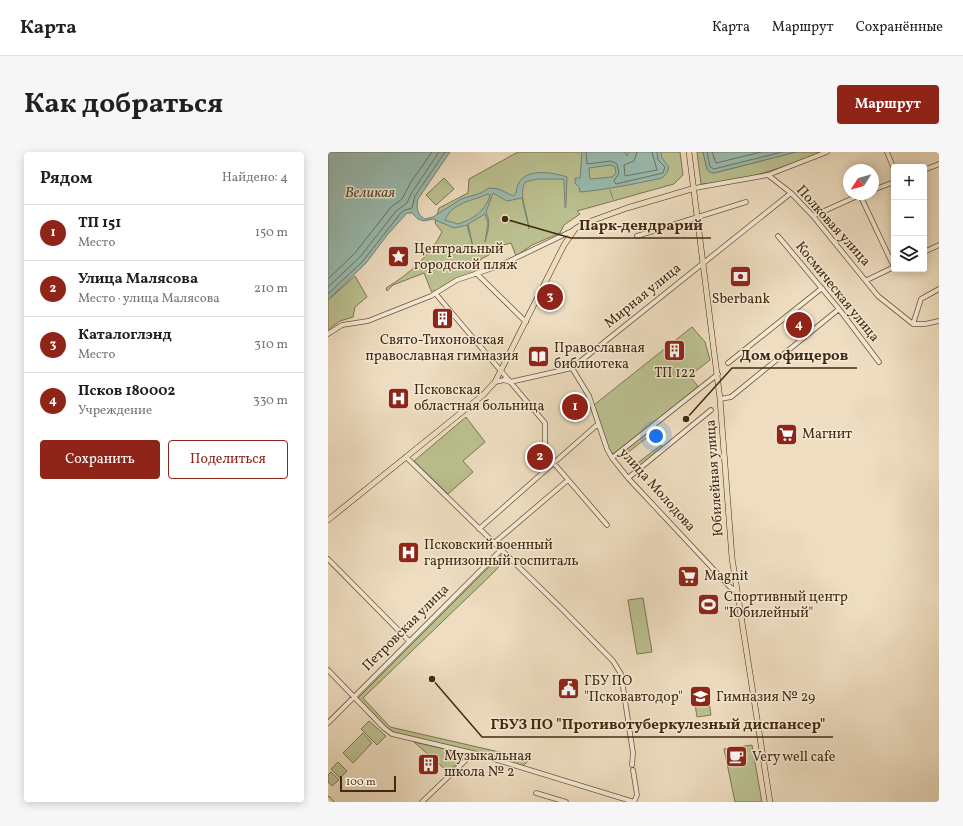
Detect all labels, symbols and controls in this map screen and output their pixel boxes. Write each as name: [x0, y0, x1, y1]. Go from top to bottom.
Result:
text: Карта: [20, 15, 77, 41]
text: Карта: [712, 18, 750, 37]
text: Маршрут: [772, 18, 834, 37]
text: Сохранённые: [856, 18, 943, 37]
text: Как добраться: [24, 85, 223, 124]
button: Маршрут: [837, 85, 939, 124]
north arrow: [843, 164, 879, 200]
map controls: [891, 164, 927, 272]
button: +: [891, 164, 927, 200]
text: Рядом: [40, 167, 93, 190]
text: Найдено: 4: [222, 169, 288, 187]
street label: Полковая улица: [792, 181, 875, 271]
water label: Великая: [345, 183, 395, 204]
button: −: [891, 200, 927, 236]
callout: Парк-дендрарий: [571, 211, 711, 238]
text: ТП 151: [78, 213, 121, 234]
text: Парк-дендрарий: [579, 216, 703, 237]
text: 1: [50, 224, 56, 242]
text: 150 m: [255, 224, 288, 242]
text: Место: [78, 234, 115, 252]
button: layers: [891, 236, 927, 272]
street label: Космическая улица: [791, 238, 883, 346]
place label: Центральный городской пляж: [414, 240, 517, 275]
place icon: Центральный городской пляж: [385, 244, 411, 270]
street label: Мирная улица: [601, 259, 685, 333]
bank icon: Sberbank: [728, 264, 754, 290]
text: Улица Малясова: [78, 269, 198, 290]
text: 2: [50, 280, 56, 298]
text: 210 m: [254, 280, 288, 298]
pin: 3: [537, 282, 563, 312]
text: Место · улица Малясова: [78, 290, 220, 308]
place label: Sberbank: [712, 290, 771, 309]
building icon: Свято-Тихоновская православная гимназия: [429, 305, 455, 331]
pin: 4: [786, 310, 812, 340]
text: Каталоглэнд: [78, 325, 172, 346]
place label: Свято-Тихоновская православная гимназия: [366, 331, 518, 366]
text: 3: [50, 336, 56, 354]
text: 310 m: [254, 336, 288, 354]
building icon: ТП 122: [662, 338, 688, 364]
place label: Православная библиотека: [554, 339, 645, 374]
callout: Дом офицеров: [732, 341, 857, 368]
library icon: Православная библиотека: [526, 343, 552, 369]
text: Место: [78, 346, 115, 364]
text: Дом офицеров: [740, 346, 849, 367]
place label: ТП 122: [654, 364, 696, 383]
text: Псков 180002: [78, 381, 175, 402]
place label: Псковская областная больница: [414, 381, 544, 416]
hospital icon: Псковская областная больница: [386, 385, 412, 411]
text: 4: [49, 392, 57, 410]
text: 330 m: [253, 392, 288, 410]
pin: 1: [562, 392, 588, 422]
text: Учреждение: [78, 402, 152, 420]
street label: Юбилейная улица: [701, 419, 729, 537]
supermarket icon: Магнит: [774, 421, 800, 447]
place label: Магнит: [802, 425, 852, 444]
your location: [646, 426, 666, 446]
button: Сохранить: [40, 440, 160, 479]
button: Поделиться: [168, 440, 288, 479]
pin: 2: [527, 442, 553, 472]
street label: улица Молодова: [614, 444, 700, 536]
place label: Псковский военный гарнизонный госпиталь: [424, 536, 579, 571]
hospital icon: Псковский военный гарнизонный госпиталь: [396, 540, 422, 566]
supermarket icon: Magnit: [676, 563, 702, 589]
place label: Magnit: [704, 567, 749, 586]
street label: Петровская улица: [358, 580, 454, 676]
place label: Спортивный центр "Юбилейный": [724, 588, 848, 623]
sports icon: Спортивный центр "Юбилейный": [695, 592, 721, 618]
place label: ГБУ ПО "Псковавтодор": [584, 672, 683, 707]
public building icon: ГБУ ПО "Псковавтодор": [555, 676, 581, 702]
school or university icon: Гимназия № 29: [687, 684, 713, 710]
place label: Гимназия № 29: [716, 688, 815, 707]
callout: ГБУЗ ПО "Противотуберкулезный диспансер": [482, 710, 833, 737]
text: ГБУЗ ПО "Противотуберкулезный диспансер": [491, 715, 825, 736]
cafe icon: Very well cafe: [723, 744, 749, 770]
place label: Музыкальная школа № 2: [444, 747, 532, 782]
place label: Very well cafe: [752, 748, 836, 767]
building icon: Музыкальная школа № 2: [416, 751, 442, 777]
scale bar: [340, 774, 396, 793]
text: 100 m: [346, 775, 376, 790]

